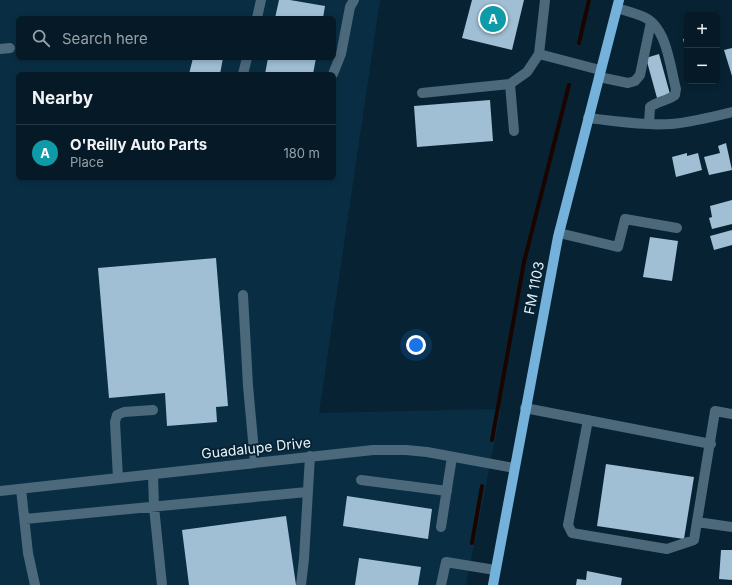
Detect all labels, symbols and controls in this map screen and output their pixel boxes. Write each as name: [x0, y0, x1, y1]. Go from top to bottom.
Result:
pin: A: [480, 4, 506, 34]
map controls: [684, 12, 720, 84]
button: +: [684, 12, 720, 48]
search box: [16, 16, 336, 60]
icon: search: [30, 27, 52, 49]
text: Search here: [62, 29, 148, 48]
button: −: [684, 48, 720, 84]
text: Nearby: [32, 88, 93, 108]
text: O'Reilly Auto Parts: [70, 135, 207, 154]
text: A: [40, 145, 50, 161]
text: 180 m: [283, 145, 320, 161]
text: Place: [70, 154, 104, 170]
street label: FM 1103: [520, 260, 547, 316]
your location: [406, 335, 426, 355]
street label: Guadalupe Drive: [200, 433, 312, 462]

